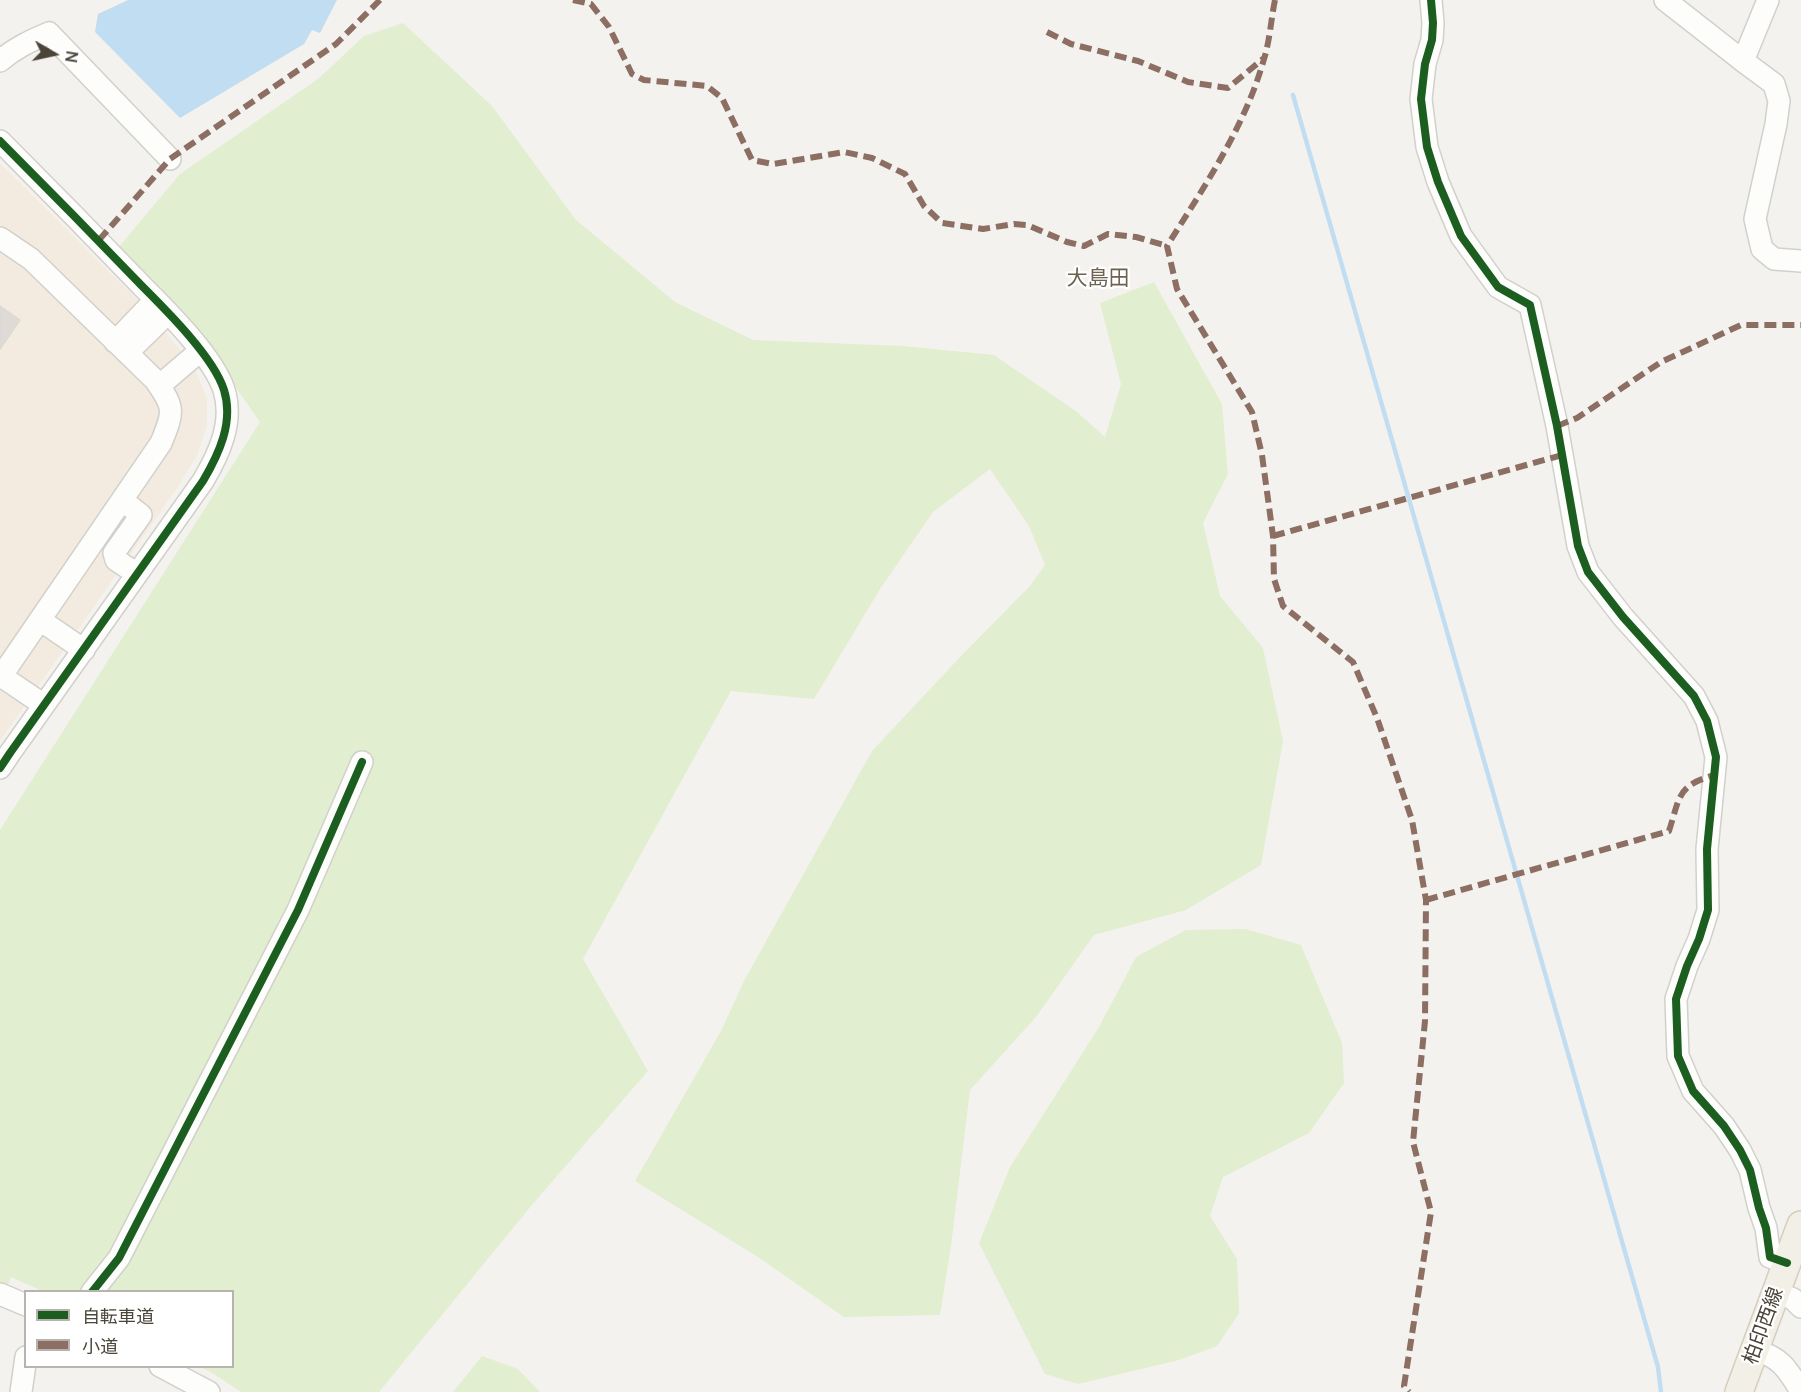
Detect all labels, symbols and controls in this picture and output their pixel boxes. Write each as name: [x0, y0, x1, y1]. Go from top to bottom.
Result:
north arrow: [24, 24, 84, 84]
text: N: [60, 49, 84, 64]
district label: 大島田: [1067, 266, 1129, 292]
street label: 柏印西線: [1739, 1284, 1789, 1368]
legend: [24, 1290, 234, 1368]
text: 自転車道: [82, 1304, 154, 1328]
text: 小道: [82, 1334, 118, 1358]

